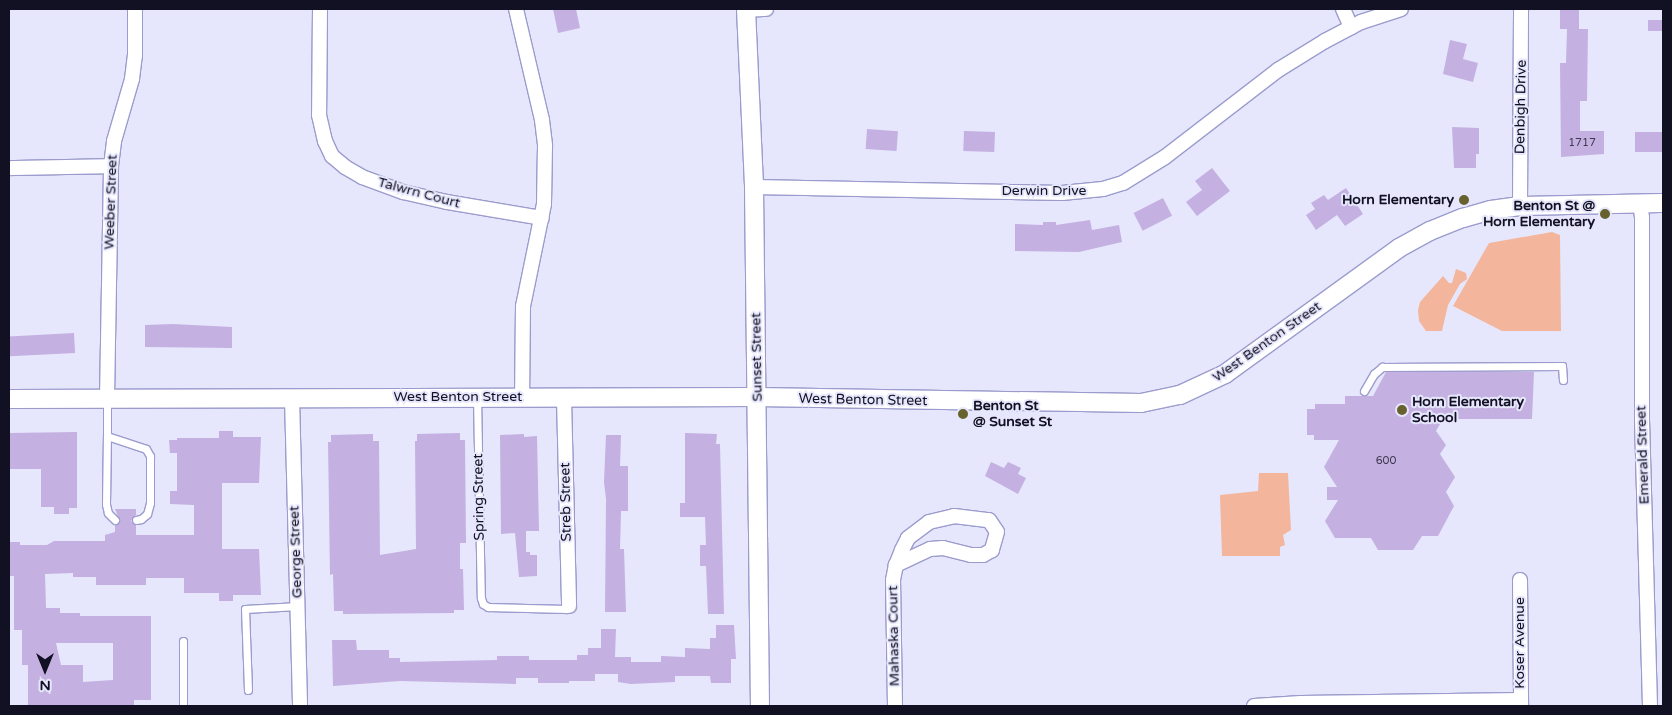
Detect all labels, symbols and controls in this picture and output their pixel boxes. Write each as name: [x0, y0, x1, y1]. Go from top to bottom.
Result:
street label: Denbigh Drive: [1512, 60, 1530, 154]
house number: 1717: [1568, 136, 1596, 150]
street label: Weeber Street: [101, 154, 121, 250]
street label: Talwrn Court: [376, 174, 462, 212]
street label: Derwin Drive: [1002, 183, 1086, 199]
place label: Horn Elementary: [1342, 192, 1454, 208]
marker: Horn Elementary: [1458, 194, 1470, 206]
place label: Benton St @ Horn Elementary: [1483, 198, 1595, 230]
marker: Benton St @ Horn Elementary: [1599, 208, 1611, 220]
street label: West Benton Street: [1209, 298, 1325, 386]
street label: Sunset Street: [748, 312, 766, 402]
street label: West Benton Street: [394, 389, 522, 405]
street label: West Benton Street: [798, 390, 928, 410]
place label: Horn Elementary School: [1412, 394, 1524, 427]
place label: Benton St @ Sunset St: [973, 398, 1052, 431]
marker: Horn Elementary School: [1396, 404, 1408, 416]
street label: Emerald Street: [1633, 405, 1653, 505]
marker: Benton St @ Sunset St: [957, 408, 969, 420]
street label: Spring Street: [470, 453, 488, 541]
house number: 600: [1376, 454, 1396, 468]
street label: Streb Street: [557, 462, 575, 542]
street label: George Street: [286, 505, 306, 599]
street label: Mahaska Court: [885, 585, 903, 687]
street label: Koser Avenue: [1512, 597, 1528, 689]
north arrow: [20, 645, 70, 695]
text: N: [39, 677, 51, 694]

